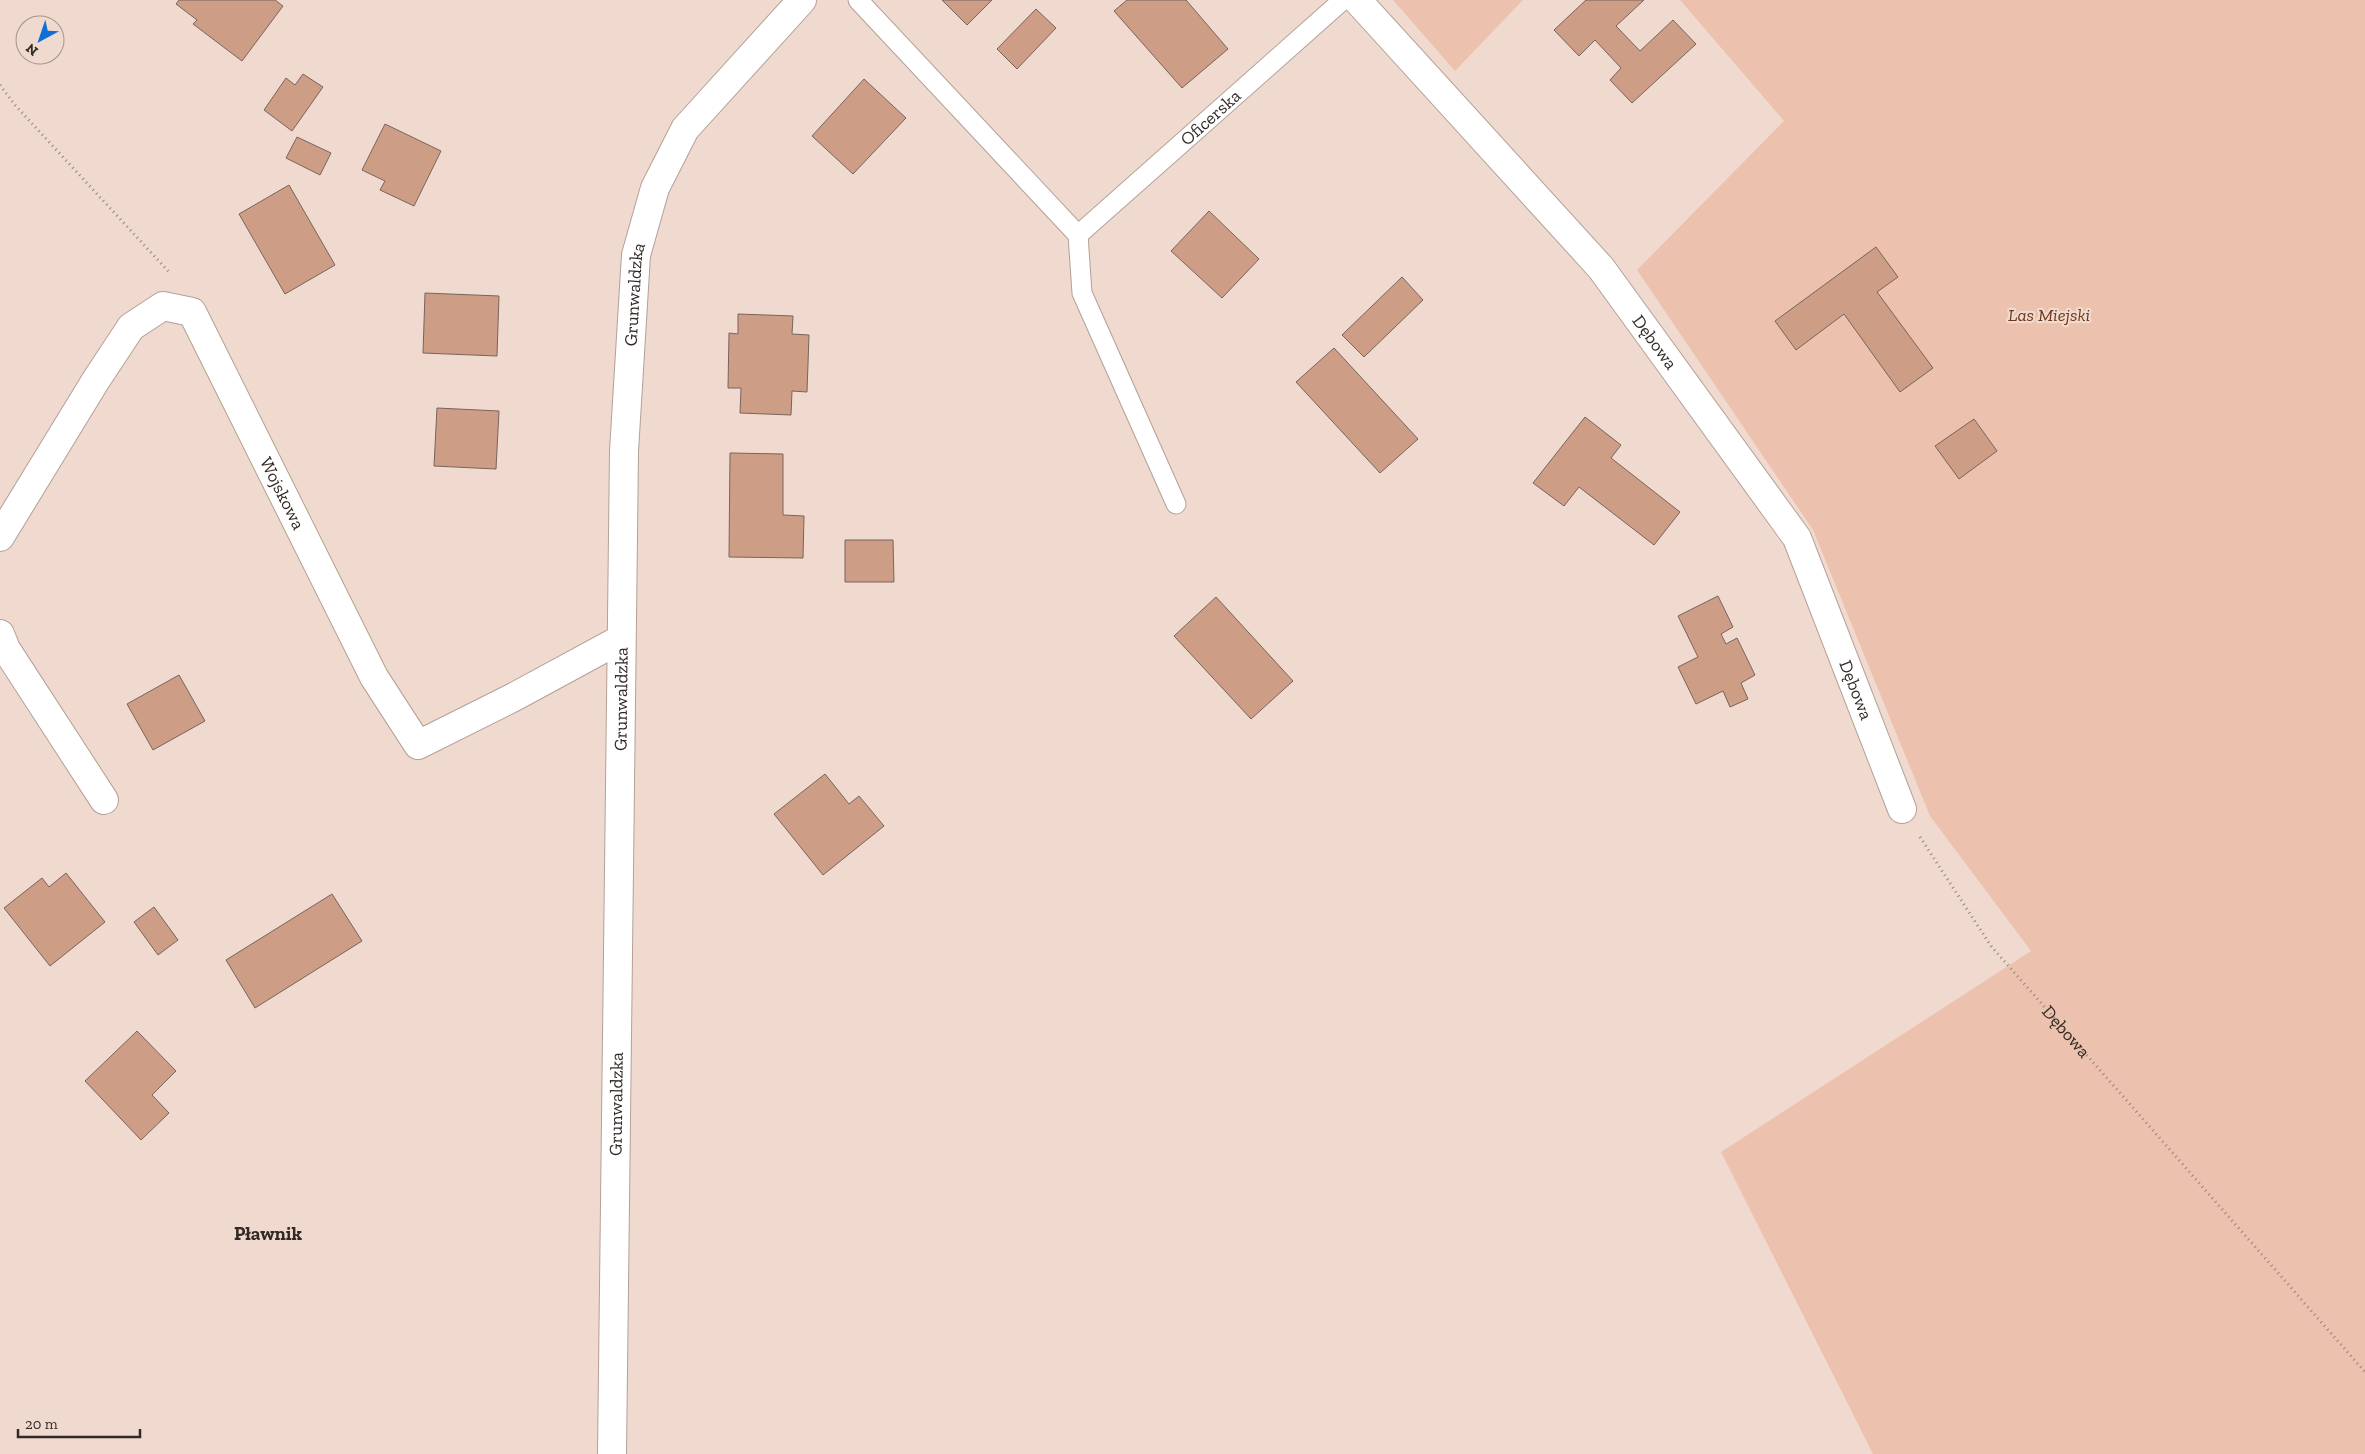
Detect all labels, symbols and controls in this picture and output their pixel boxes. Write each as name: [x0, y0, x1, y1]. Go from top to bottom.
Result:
north arrow: [15, 15, 65, 65]
text: N: [22, 39, 42, 60]
street label: Oficerska: [1176, 85, 1246, 150]
street label: Grunwaldzka: [619, 240, 650, 347]
park label: Las Miejski: [2008, 304, 2090, 326]
street label: Dębowa: [1628, 310, 1682, 374]
street label: Wojskowa: [255, 453, 310, 533]
street label: Grunwaldzka: [609, 647, 633, 751]
street label: Dębowa: [1834, 657, 1877, 723]
street label: Dębowa: [2037, 1001, 2095, 1063]
street label: Grunwaldzka: [605, 1052, 628, 1156]
district label: Pławnik: [234, 1222, 303, 1245]
scale bar: [18, 1406, 140, 1438]
text: 20 m: [25, 1415, 58, 1433]

